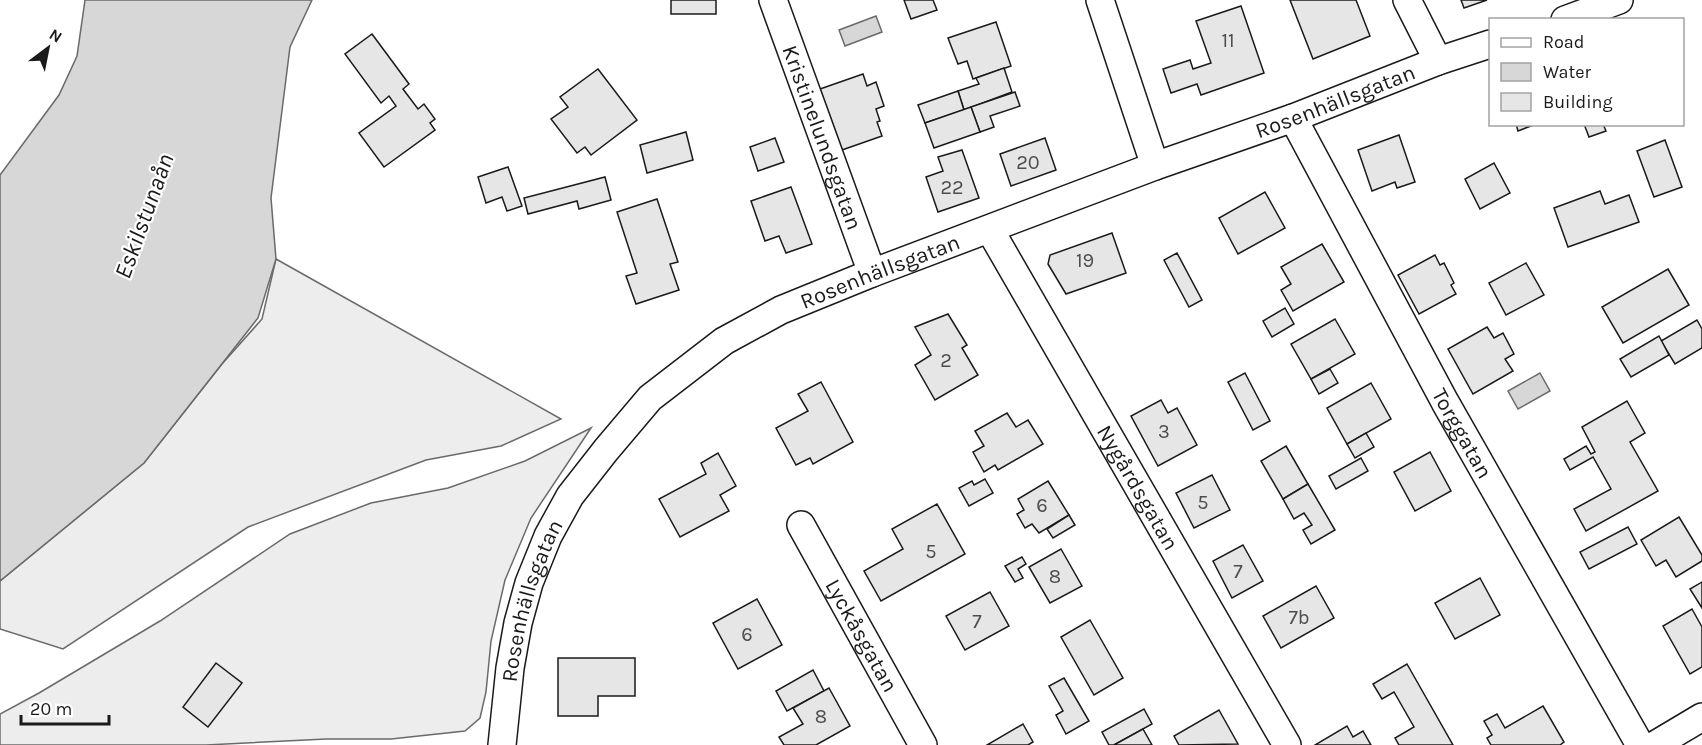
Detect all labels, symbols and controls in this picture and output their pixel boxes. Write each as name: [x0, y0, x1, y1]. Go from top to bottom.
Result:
north arrow: [18, 18, 78, 78]
legend: [1489, 18, 1684, 126]
text: N: [46, 25, 66, 47]
house number: 11: [1221, 29, 1235, 52]
text: Road: [1543, 31, 1584, 53]
street label: Kristinelundsgatan: [776, 42, 867, 233]
street label: Rosenhällsgatan: [1252, 59, 1419, 144]
text: Water: [1543, 61, 1591, 83]
text: Building: [1543, 91, 1613, 113]
water label: Eskilstunaån: [108, 150, 180, 282]
house number: 20: [1016, 151, 1040, 174]
house number: 22: [940, 176, 964, 199]
street label: Rosenhällsgatan: [797, 229, 964, 315]
house number: 19: [1076, 249, 1094, 272]
house number: 2: [940, 349, 952, 372]
street label: Torggatan: [1426, 384, 1498, 483]
street label: Nygårdsgatan: [1091, 420, 1184, 555]
house number: 3: [1158, 420, 1170, 443]
house number: 5: [1197, 491, 1209, 514]
house number: 6: [1036, 494, 1048, 517]
street label: Rosenhällsgatan: [497, 515, 569, 683]
house number: 5: [925, 540, 937, 563]
house number: 7: [1233, 560, 1243, 583]
house number: 8: [1049, 565, 1061, 588]
street label: Lyckåsgatan: [819, 574, 903, 697]
house number: 7b: [1288, 606, 1310, 629]
house number: 7: [972, 610, 982, 633]
house number: 6: [741, 623, 753, 646]
scale bar: [21, 688, 110, 726]
text: 20 m: [30, 698, 72, 720]
house number: 8: [815, 705, 827, 728]

